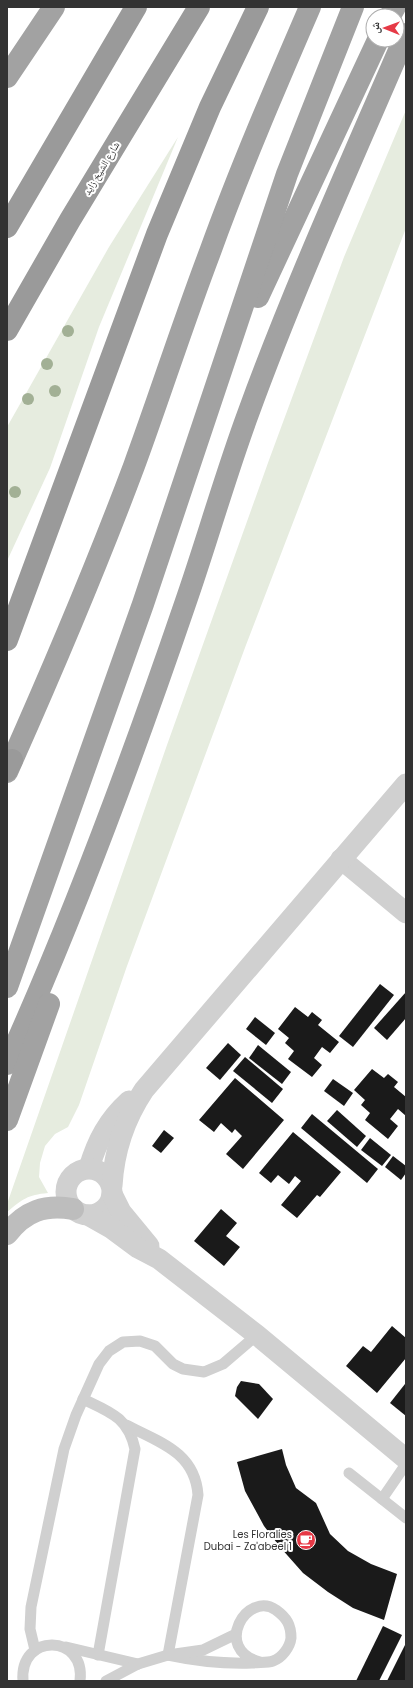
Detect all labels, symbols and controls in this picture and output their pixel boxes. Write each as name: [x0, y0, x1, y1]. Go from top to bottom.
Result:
north arrow: [365, 8, 405, 48]
text: ش: [367, 22, 383, 34]
street label: شارع الشيخ زايد: [80, 138, 124, 198]
place label: Les Floralies Dubai - Za'abeel 1: [204, 1527, 292, 1554]
cafe icon: Les Floralies Dubai - Za'abeel 1: [295, 1529, 317, 1551]

